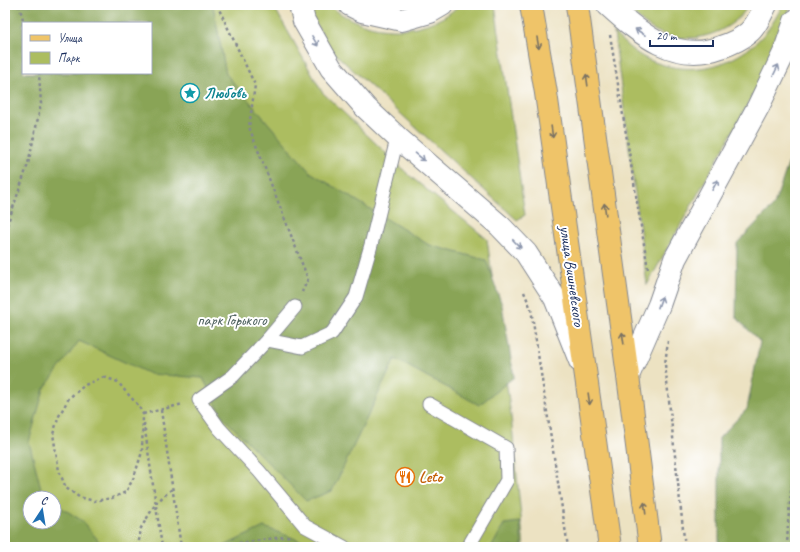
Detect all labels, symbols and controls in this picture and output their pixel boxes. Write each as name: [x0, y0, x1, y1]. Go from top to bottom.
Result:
legend: [22, 22, 152, 74]
scale bar: [650, 22, 713, 48]
one-way arrow: [635, 28, 646, 36]
text: 20 m: [656, 28, 678, 44]
text: Улица: [58, 30, 83, 46]
one-way arrow: [312, 35, 320, 47]
one-way arrow: [534, 37, 542, 50]
text: Парк: [58, 50, 81, 66]
one-way arrow: [773, 64, 780, 76]
one-way arrow: [584, 74, 591, 87]
place icon: Любовь: [179, 82, 201, 104]
place label: Любовь: [204, 83, 248, 103]
one-way arrow: [548, 125, 556, 138]
one-way arrow: [415, 153, 426, 162]
one-way arrow: [712, 179, 720, 191]
one-way arrow: [601, 203, 609, 216]
street label: улица Вишневского: [555, 223, 589, 329]
one-way arrow: [512, 239, 522, 249]
one-way arrow: [656, 296, 664, 308]
park label: парк Горького: [197, 310, 268, 330]
one-way arrow: [619, 332, 627, 345]
one-way arrow: [585, 392, 593, 405]
restaurant icon: Leto: [394, 466, 416, 488]
place label: Leto: [419, 467, 444, 487]
north arrow: [22, 490, 62, 530]
text: С: [40, 493, 50, 508]
one-way arrow: [641, 502, 649, 515]

